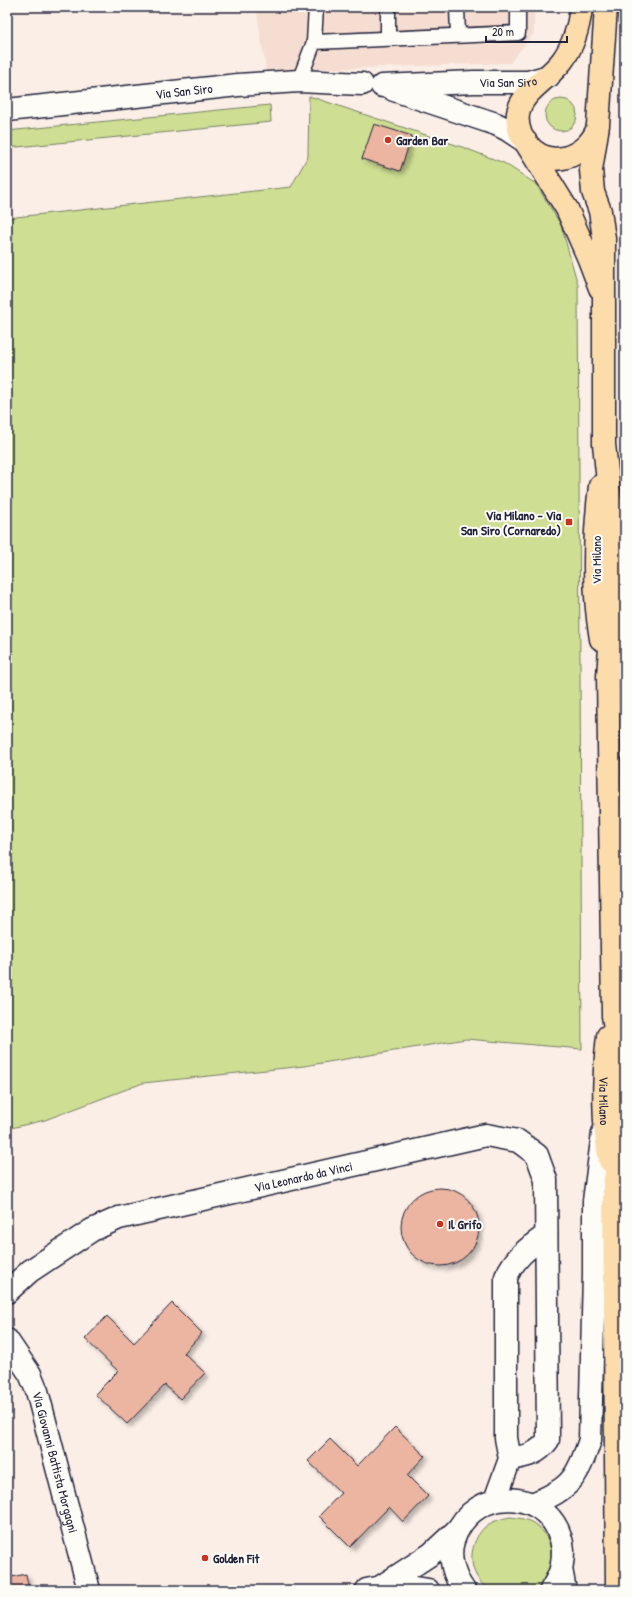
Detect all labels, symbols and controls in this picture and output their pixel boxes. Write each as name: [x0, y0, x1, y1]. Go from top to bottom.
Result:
scale bar: [486, 18, 567, 44]
text: 20 m: [492, 23, 514, 40]
street label: Via San Siro: [479, 71, 539, 91]
street label: Via San Siro: [154, 79, 214, 103]
place label: Garden Bar: [396, 131, 449, 149]
marker: Garden Bar: [383, 135, 393, 145]
place label: Via Milano - Via San Siro (Cornaredo): [461, 506, 562, 539]
marker: Via Milano - Via San Siro (Cornaredo): [564, 517, 574, 527]
street label: Via Milano: [587, 536, 605, 584]
street label: Via Milano: [595, 1076, 614, 1126]
street label: Via Leonardo da Vinci: [252, 1156, 354, 1196]
place label: Il Grifo: [448, 1215, 482, 1233]
marker: Il Grifo: [435, 1219, 445, 1229]
street label: Via Giovanni Battista Morgagni: [28, 1390, 83, 1535]
place label: Golden Fit: [213, 1549, 260, 1567]
marker: Golden Fit: [200, 1553, 210, 1563]

